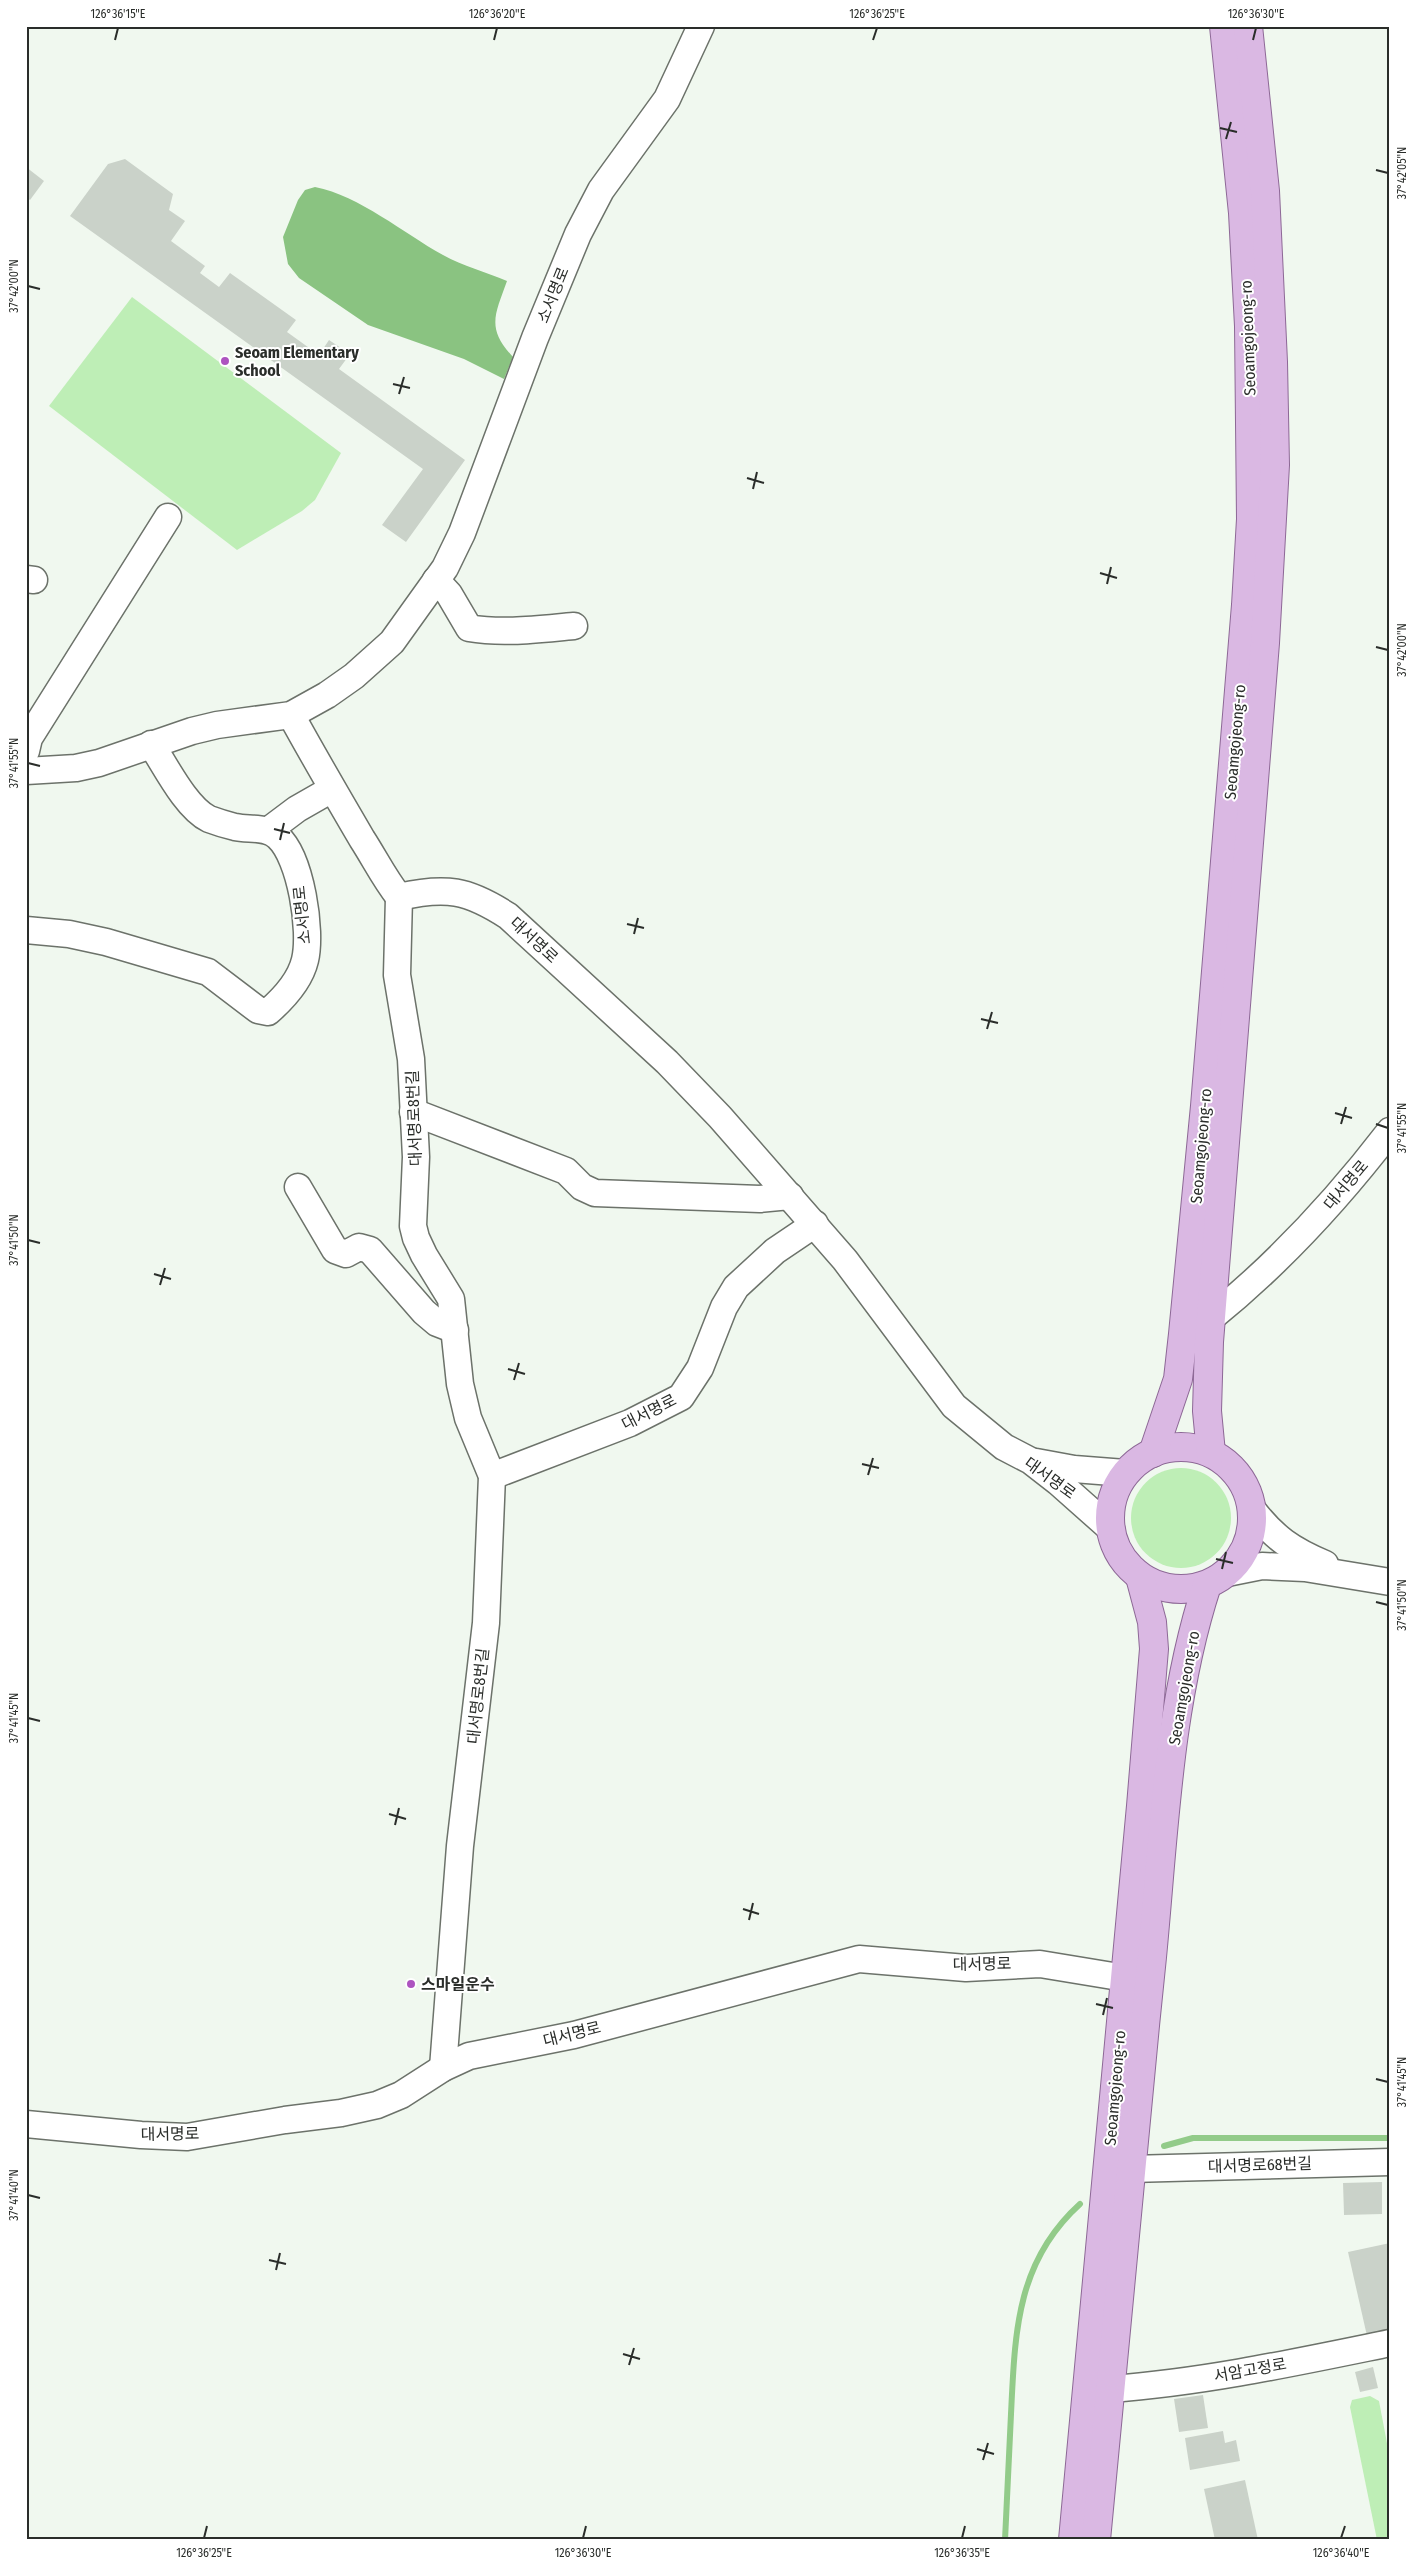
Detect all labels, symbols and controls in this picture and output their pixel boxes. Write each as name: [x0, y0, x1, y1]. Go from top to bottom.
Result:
text: 126°36'15"E: [91, 7, 146, 21]
text: 126°36'20"E: [469, 7, 526, 21]
text: 126°36'25"E: [849, 7, 905, 21]
text: 126°36'30"E: [1228, 7, 1285, 21]
text: 37°42'05"N: [1395, 147, 1409, 199]
text: 37°42'00"N: [7, 259, 21, 313]
street label: 소서명로: [533, 264, 573, 326]
street label: Seoamgojeong-ro: [1236, 280, 1260, 396]
place label: Seoam Elementary School: [235, 343, 359, 380]
marker: Seoam Elementary School: [219, 355, 231, 367]
text: 37°42'00"N: [1395, 623, 1409, 677]
street label: Seoamgojeong-ro: [1221, 684, 1249, 800]
text: 37°41'55"N: [7, 738, 21, 788]
street label: 소서명로: [289, 884, 315, 945]
street label: 대서명로: [506, 913, 562, 967]
street label: 대서명로8번길: [403, 1070, 425, 1166]
street label: Seoamgojeong-ro: [1187, 1088, 1215, 1204]
text: 37°41'55"N: [1395, 1103, 1409, 1153]
street label: 대서명로: [1320, 1156, 1372, 1214]
text: 37°41'50"N: [7, 1214, 21, 1266]
street label: 대서명로: [618, 1390, 680, 1434]
street label: 대서명로: [1021, 1453, 1080, 1503]
text: 37°41'50"N: [1395, 1579, 1409, 1631]
street label: Seoamgojeong-ro: [1165, 1629, 1203, 1747]
street label: 대서명로8번길: [464, 1647, 492, 1745]
text: 37°41'45"N: [7, 1693, 21, 1743]
street label: 대서명로: [952, 1954, 1012, 1974]
place label: 스마일운수: [421, 1975, 495, 1994]
marker: 스마일운수: [405, 1978, 417, 1990]
street label: 대서명로: [541, 2018, 603, 2050]
street label: Seoamgojeong-ro: [1101, 2030, 1129, 2146]
text: 37°41'45"N: [1395, 2057, 1409, 2107]
street label: 대서명로: [140, 2124, 200, 2144]
street label: 대서명로68번길: [1208, 2154, 1312, 2176]
text: 37°41'40"N: [7, 2169, 21, 2221]
street label: 서암고정로: [1212, 2354, 1288, 2386]
text: 126°36'25"E: [176, 2546, 232, 2560]
text: 126°36'30"E: [555, 2546, 612, 2560]
text: 126°36'35"E: [934, 2546, 990, 2560]
text: 126°36'40"E: [1313, 2546, 1370, 2560]

